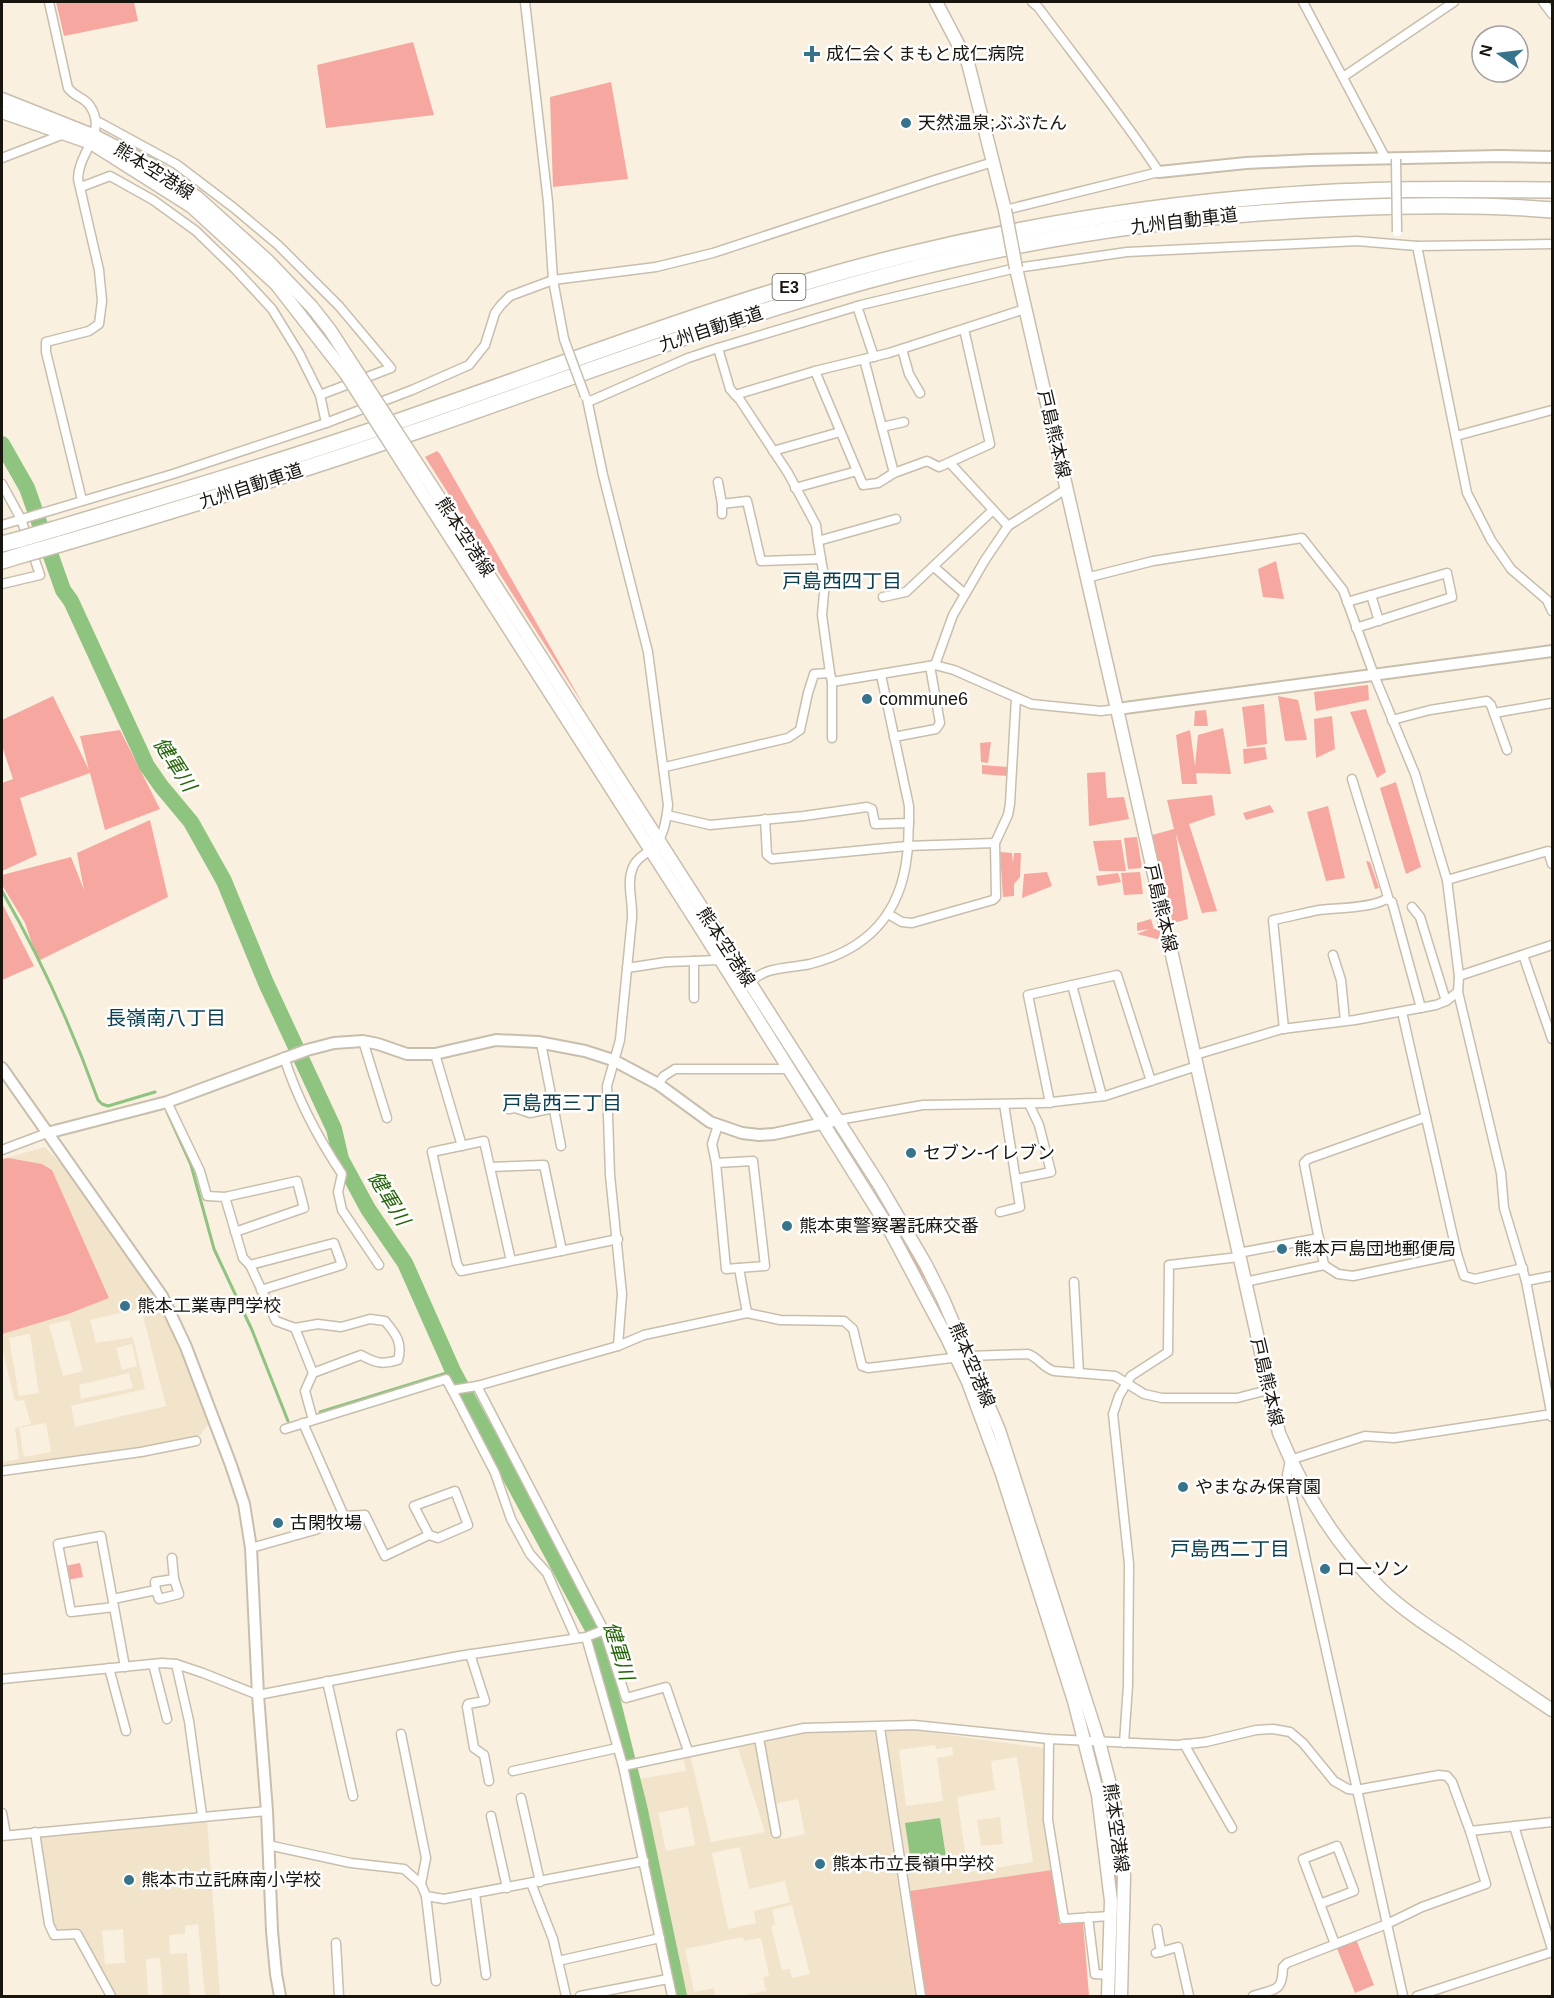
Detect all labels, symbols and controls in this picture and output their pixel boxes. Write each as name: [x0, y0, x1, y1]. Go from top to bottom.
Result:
north arrow: [1470, 24, 1530, 84]
text: N: [1476, 43, 1496, 58]
place label: 成仁会くまもと成仁病院: [826, 44, 1024, 64]
marker: 成仁会くまもと成仁病院: [803, 45, 821, 63]
place label: 天然温泉;ぶぶたん: [918, 113, 1067, 133]
marker: 天然温泉;ぶぶたん: [899, 116, 913, 130]
street label: 熊本空港線: [111, 139, 197, 203]
street label: 九州自動車道: [1129, 204, 1239, 238]
road number: E3: [772, 274, 806, 300]
street label: 九州自動車道: [657, 303, 765, 355]
street label: 戸島熊本線: [1034, 388, 1074, 480]
street label: 九州自動車道: [197, 460, 305, 512]
street label: 熊本空港線: [432, 494, 498, 580]
district label: 戸島西四丁目: [782, 570, 902, 592]
place label: commune6: [879, 689, 968, 709]
marker: commune6: [860, 692, 874, 706]
water label: 健軍川: [149, 733, 202, 797]
street label: 戸島熊本線: [1141, 862, 1181, 954]
street label: 熊本空港線: [693, 904, 759, 990]
district label: 長嶺南八丁目: [106, 1007, 226, 1029]
district label: 戸島西三丁目: [502, 1092, 622, 1114]
place label: セブン-イレブン: [923, 1143, 1055, 1163]
marker: セブン-イレブン: [904, 1146, 918, 1160]
water label: 健軍川: [364, 1167, 415, 1231]
place label: 熊本東警察署託麻交番: [799, 1216, 979, 1236]
marker: 熊本東警察署託麻交番: [780, 1219, 794, 1233]
place label: 熊本戸島団地郵便局: [1294, 1239, 1456, 1259]
marker: 熊本戸島団地郵便局: [1275, 1242, 1289, 1256]
place label: 熊本工業専門学校: [137, 1296, 281, 1316]
marker: 熊本工業専門学校: [118, 1299, 132, 1313]
street label: 熊本空港線: [945, 1320, 999, 1410]
street label: 戸島熊本線: [1247, 1336, 1287, 1428]
place label: やまなみ保育園: [1195, 1477, 1321, 1497]
marker: やまなみ保育園: [1176, 1480, 1190, 1494]
place label: 古閑牧場: [290, 1513, 362, 1533]
marker: 古閑牧場: [271, 1516, 285, 1530]
district label: 戸島西二丁目: [1170, 1538, 1290, 1560]
place label: ローソン: [1337, 1559, 1409, 1579]
marker: ローソン: [1318, 1562, 1332, 1576]
water label: 健軍川: [600, 1619, 639, 1685]
street label: 熊本空港線: [1100, 1782, 1132, 1874]
place label: 熊本市立長嶺中学校: [832, 1854, 994, 1874]
marker: 熊本市立長嶺中学校: [813, 1857, 827, 1871]
place label: 熊本市立託麻南小学校: [141, 1870, 321, 1890]
marker: 熊本市立託麻南小学校: [122, 1873, 136, 1887]

